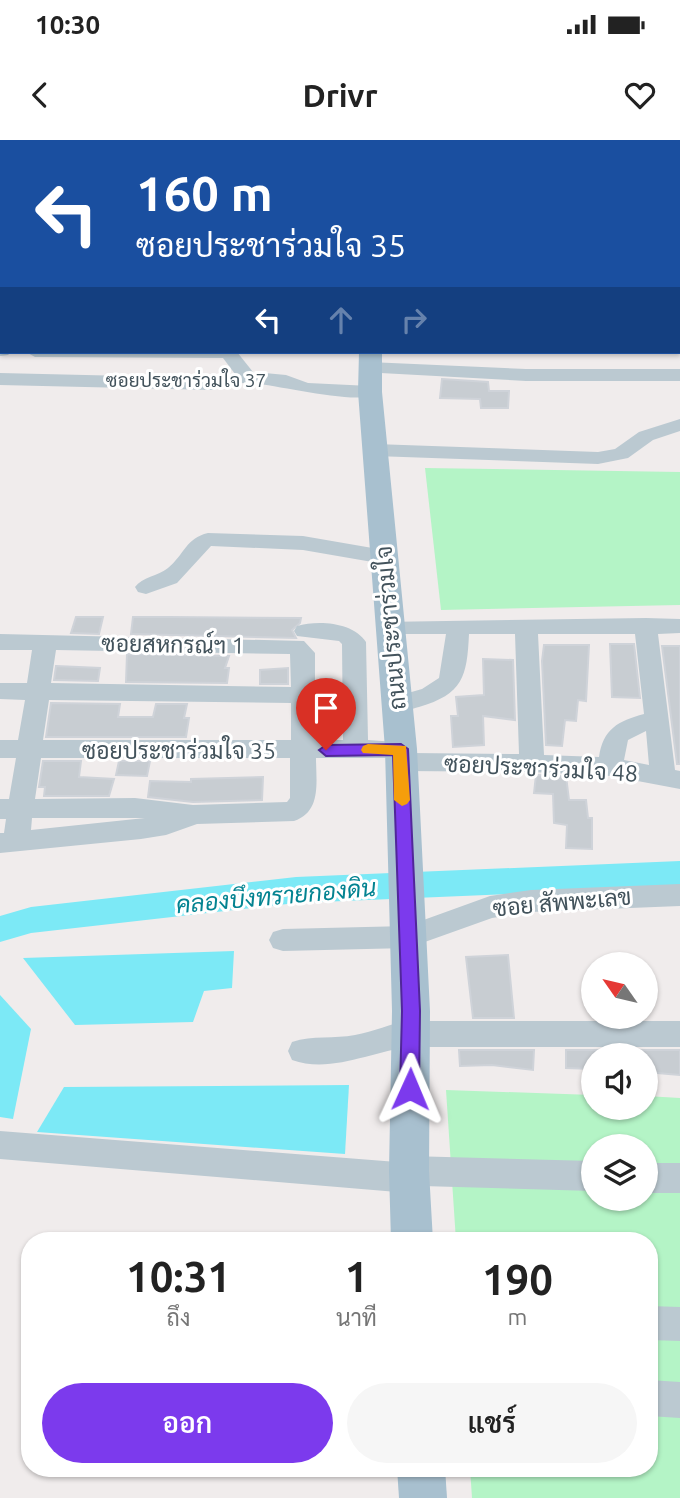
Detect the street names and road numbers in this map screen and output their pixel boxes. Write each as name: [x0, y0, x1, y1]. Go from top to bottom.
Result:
street label: ซอยประชาร่วมใจ 37: [106, 368, 266, 391]
street label: ถนนประชาร่วมใจ: [367, 545, 410, 711]
street label: ซอยสหกรณ์ฯ 1: [101, 627, 245, 658]
street label: ซอยประชาร่วมใจ 35: [82, 735, 276, 763]
street label: ซอยประชาร่วมใจ 48: [443, 747, 639, 786]
street label: ซอย สัพพะเลข: [492, 882, 632, 921]

